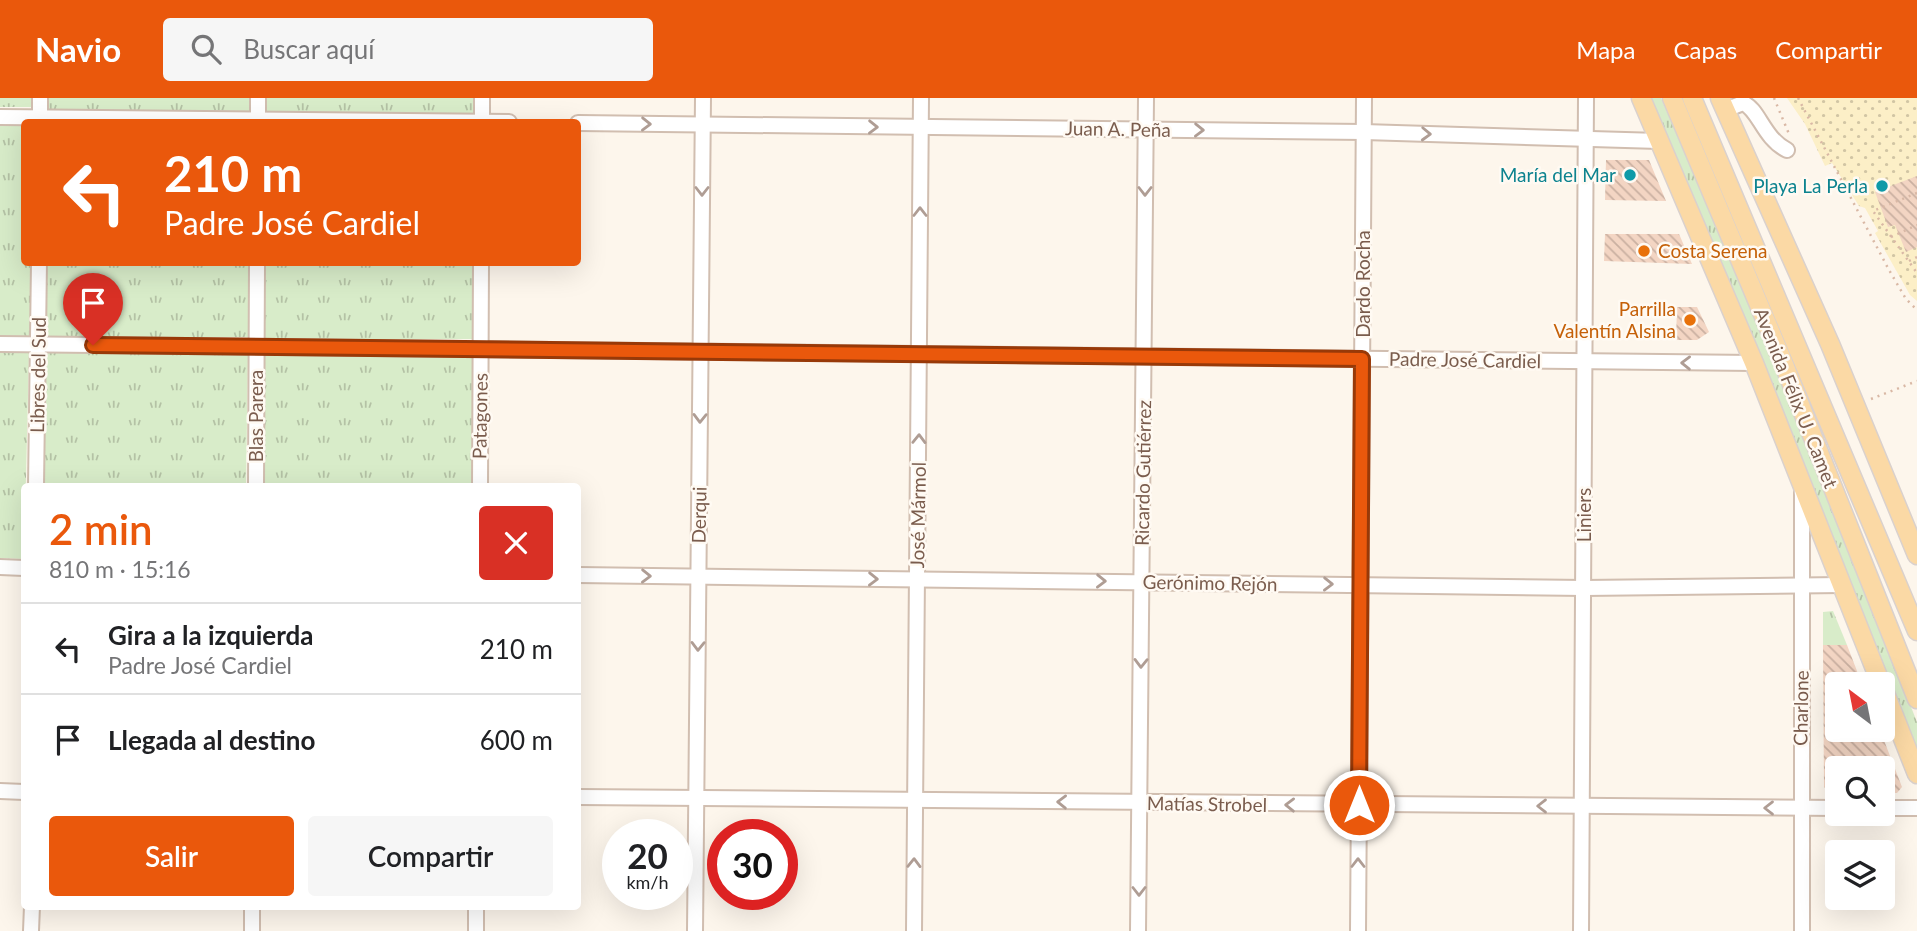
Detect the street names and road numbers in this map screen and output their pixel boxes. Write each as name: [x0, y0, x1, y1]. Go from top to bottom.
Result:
street label: Juan A. Peña: [1065, 116, 1171, 141]
street label: Dardo Rocha: [1351, 230, 1374, 338]
street label: Avenida Félix U. Camet: [1750, 304, 1843, 492]
street label: Libres del Sud: [25, 317, 50, 433]
street label: Padre José Cardiel: [1389, 347, 1541, 372]
street label: Blas Parera: [244, 370, 267, 462]
street label: Patagones: [467, 373, 492, 459]
street label: Ricardo Gutiérrez: [1130, 400, 1155, 546]
street label: José Mármol: [905, 462, 930, 568]
street label: Derqui: [687, 486, 710, 544]
street label: Liniers: [1572, 488, 1595, 542]
street label: Gerónimo Rejón: [1142, 570, 1278, 595]
street label: Charlone: [1788, 670, 1813, 746]
street label: Matías Strobel: [1147, 791, 1267, 816]

